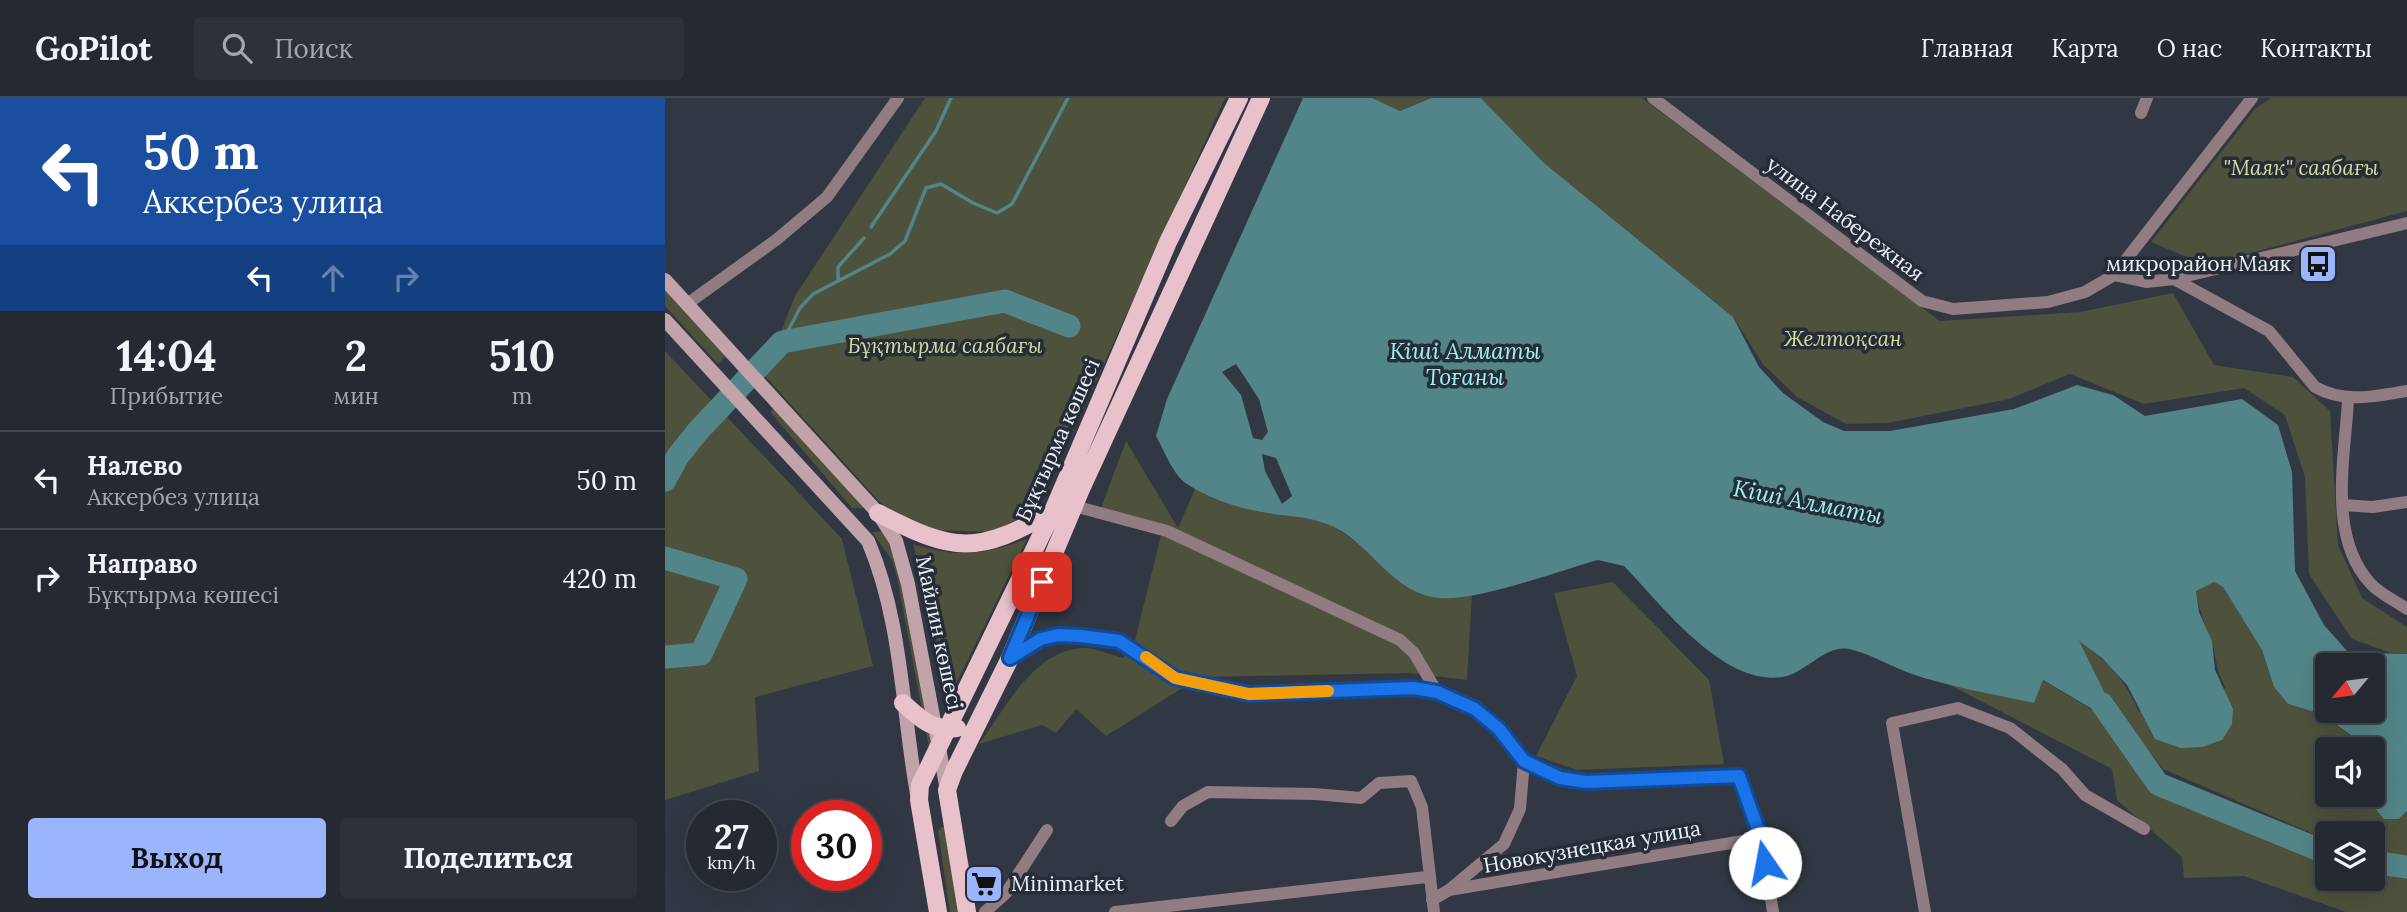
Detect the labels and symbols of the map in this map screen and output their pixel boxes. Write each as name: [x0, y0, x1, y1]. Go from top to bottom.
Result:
street label: улица Набережная: [1761, 150, 1930, 287]
park label: "Маяк" саябағы: [2223, 154, 2379, 181]
bus stop icon: микрорайон Маяк: [2297, 243, 2339, 285]
place label: микрорайон Маяк: [2106, 250, 2292, 277]
park label: Желтоқсан: [1783, 325, 1902, 352]
park label: Бұқтырма саябағы: [848, 332, 1042, 359]
water label: Кіші Алматы Тоғаны: [1389, 336, 1541, 391]
street label: Бұқтырма көшесі: [1010, 354, 1106, 525]
water label: Кіші Алматы: [1731, 473, 1886, 530]
pin: [1012, 552, 1072, 612]
street label: Майлин көшесі: [910, 553, 969, 712]
north arrow: [2315, 653, 2385, 723]
speed limit sign: 30: [791, 800, 882, 891]
street label: Новокузнецкая улица: [1481, 814, 1703, 879]
position arrow: [1728, 826, 1802, 900]
supermarket icon: Minimarket: [963, 863, 1005, 905]
place label: Minimarket: [1011, 870, 1125, 897]

